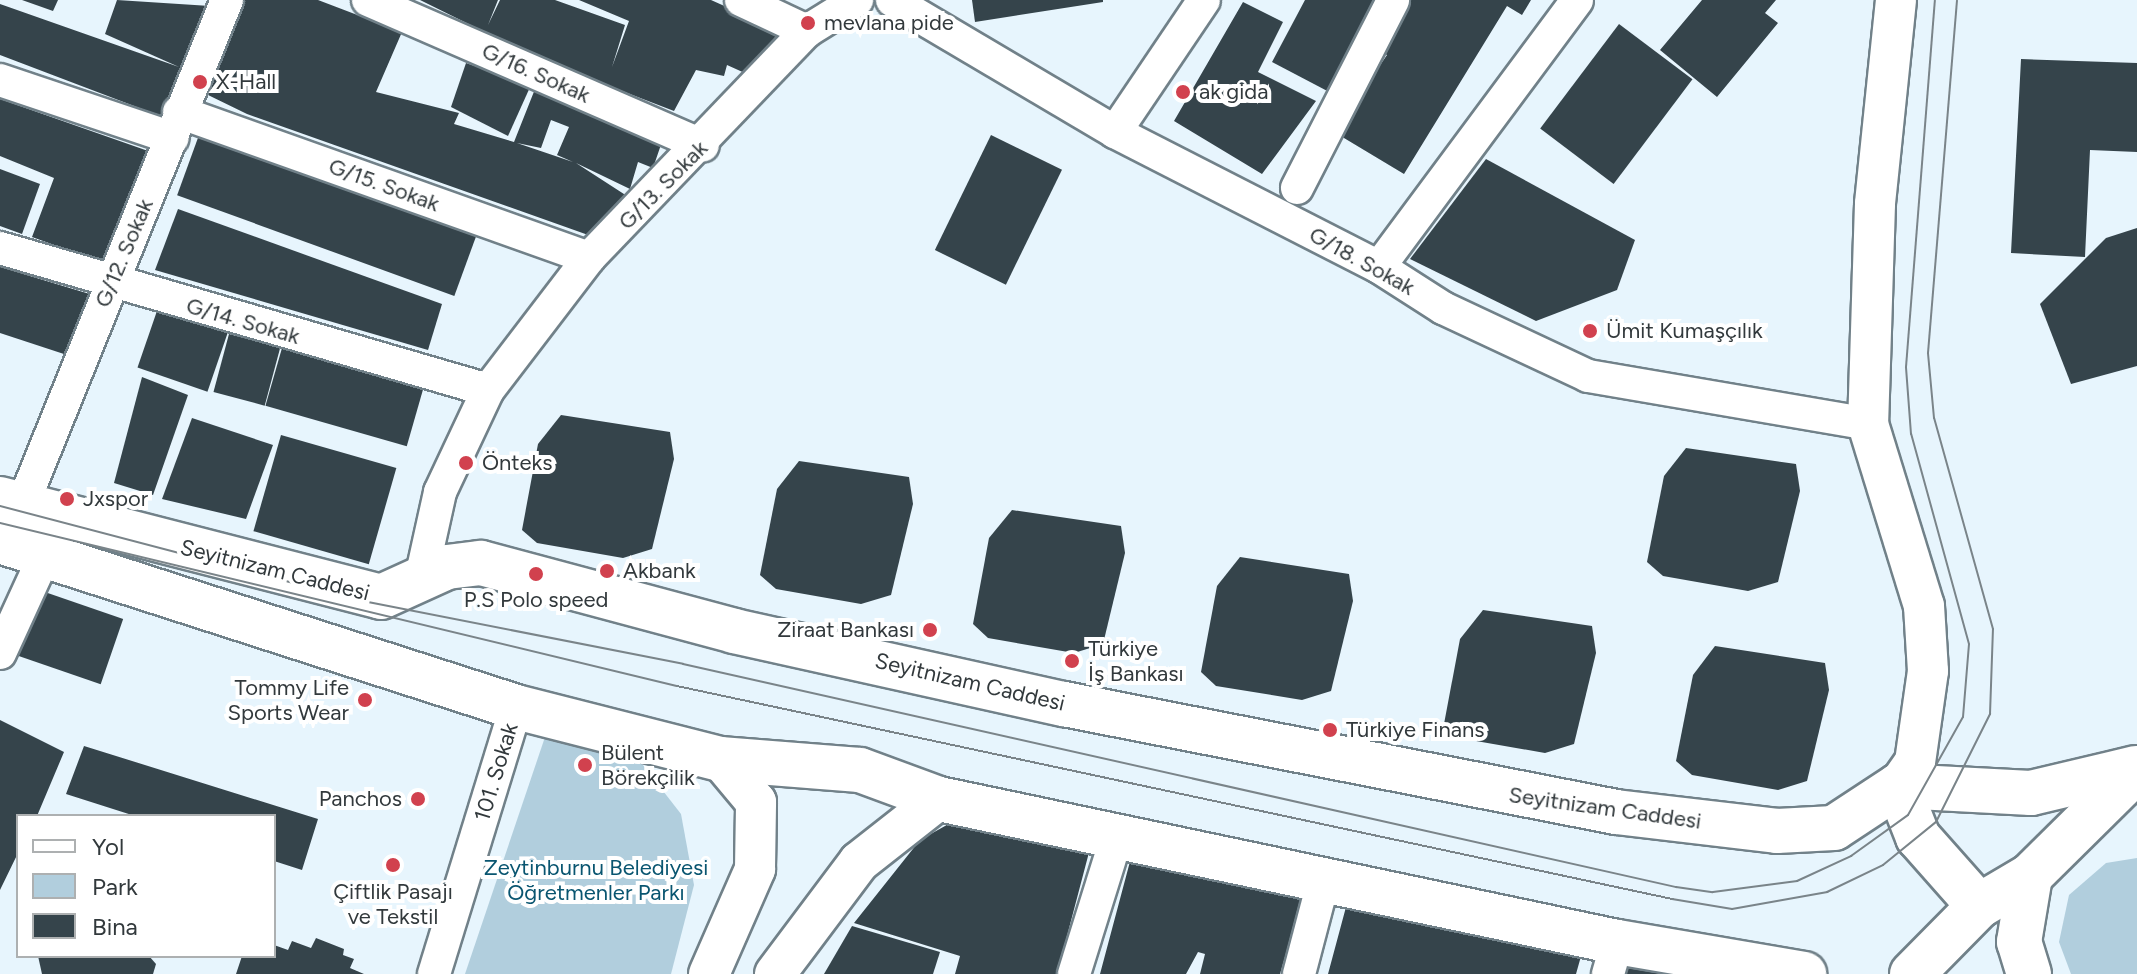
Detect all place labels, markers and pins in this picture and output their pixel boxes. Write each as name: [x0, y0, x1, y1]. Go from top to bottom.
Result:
place label: mevlana pide: [824, 10, 954, 36]
marker: mevlana pide: [799, 14, 817, 32]
place label: X-Hall: [216, 69, 276, 95]
marker: X-Hall: [191, 73, 209, 91]
place label: ak gida: [1199, 79, 1268, 105]
marker: ak gida: [1174, 83, 1192, 101]
place label: Ümit Kumaşçılık: [1606, 318, 1763, 344]
marker: Ümit Kumaşçılık: [1581, 322, 1599, 340]
place label: Önteks: [482, 450, 553, 476]
marker: Önteks: [457, 454, 475, 472]
place label: Jxspor: [83, 486, 148, 512]
marker: Jxspor: [58, 490, 76, 508]
place label: Akbank: [623, 558, 696, 584]
marker: Akbank: [598, 562, 616, 580]
marker: P.S Polo speed: [527, 565, 545, 583]
place label: P.S Polo speed: [464, 587, 608, 613]
place label: Ziraat Bankası: [777, 617, 914, 643]
marker: Ziraat Bankası: [921, 621, 939, 639]
place label: Türkiye İş Bankası: [1088, 635, 1184, 686]
marker: Türkiye İş Bankası: [1063, 652, 1081, 670]
place label: Tommy Life Sports Wear: [227, 674, 349, 726]
marker: Tommy Life Sports Wear: [356, 691, 374, 709]
place label: Türkiye Finans: [1346, 717, 1484, 743]
marker: Türkiye Finans: [1321, 721, 1339, 739]
place label: Bülent Börekçilik: [601, 739, 695, 790]
marker: Bülent Börekçilik: [576, 756, 594, 774]
place label: Panchos: [319, 786, 402, 812]
marker: Panchos: [409, 790, 427, 808]
marker: Çiftlik Pasajı ve Tekstil: [384, 856, 402, 874]
place label: Çiftlik Pasajı ve Tekstil: [333, 878, 453, 930]

